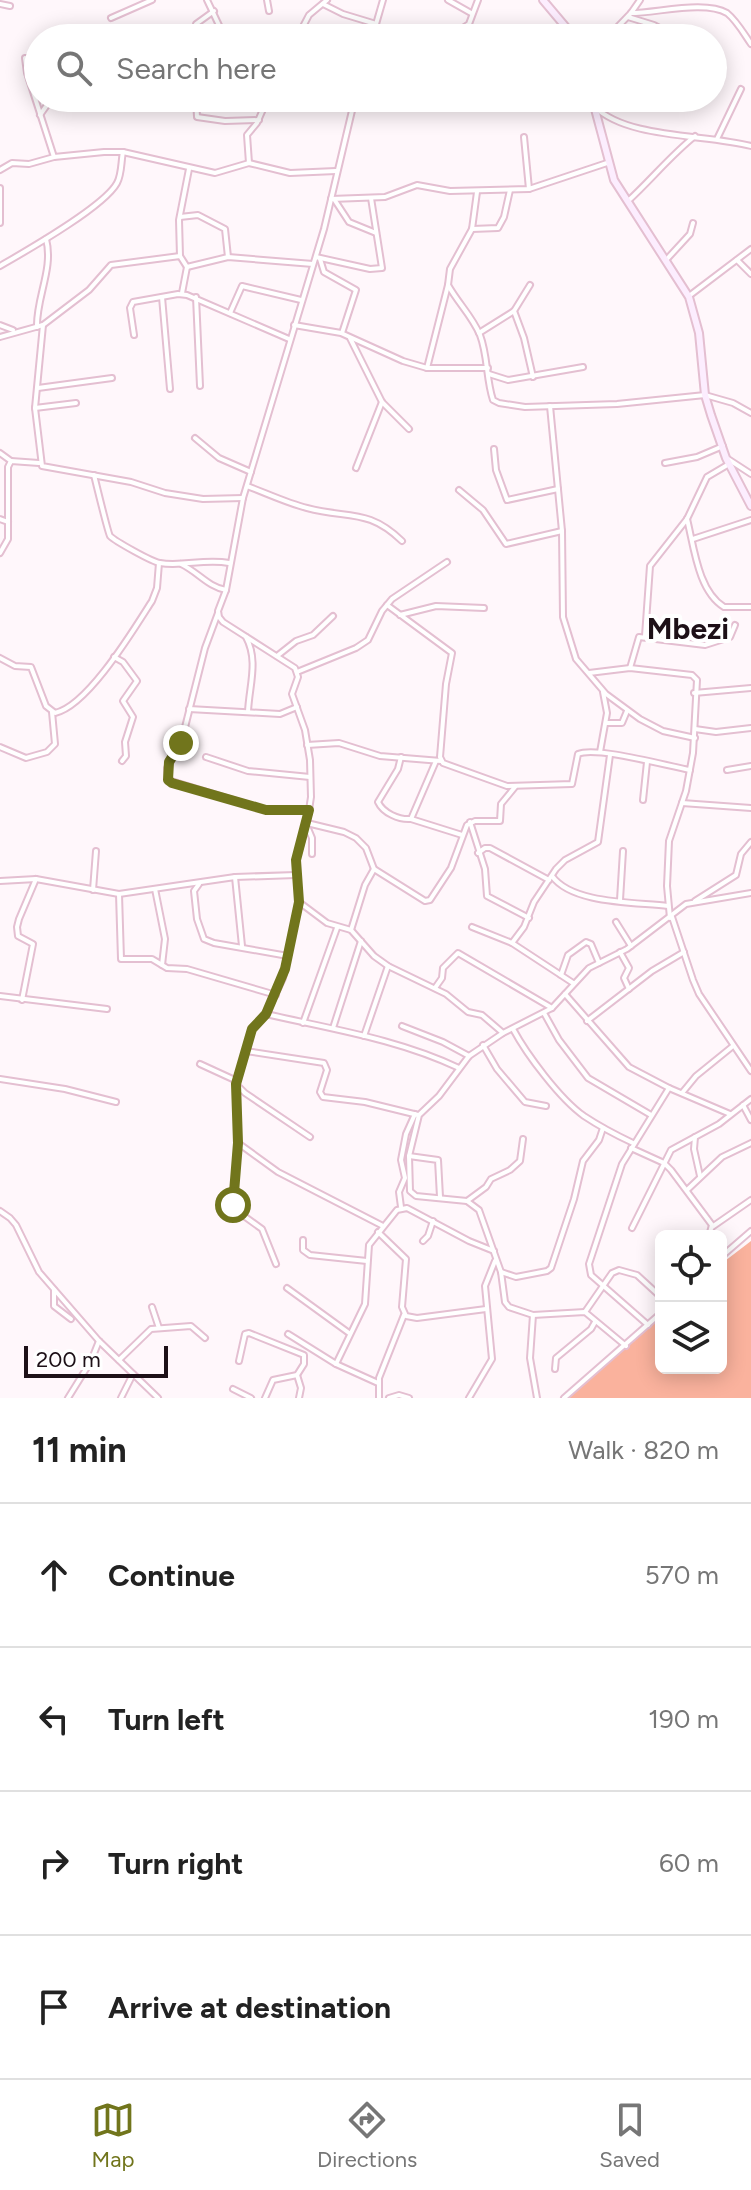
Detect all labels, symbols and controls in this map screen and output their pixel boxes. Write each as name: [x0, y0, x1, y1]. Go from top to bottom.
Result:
search box: [24, 24, 727, 112]
icon: search: [52, 46, 96, 90]
text: Search here: [116, 50, 276, 87]
district label: Mbezi: [647, 610, 729, 647]
route end: [163, 725, 199, 761]
route start: [215, 1187, 251, 1223]
map controls: [655, 1230, 727, 1374]
button: locate: [655, 1230, 727, 1302]
button: layers: [655, 1302, 727, 1374]
scale bar: [24, 1342, 168, 1378]
text: 200 m: [36, 1346, 101, 1373]
text: 11 min: [32, 1430, 127, 1471]
text: Walk · 820 m: [568, 1434, 719, 1466]
icon: ahead: [32, 1553, 76, 1597]
text: Continue: [108, 1557, 235, 1594]
text: 570 m: [645, 1559, 719, 1591]
icon: left: [32, 1697, 76, 1741]
text: Turn left: [108, 1701, 225, 1738]
text: 190 m: [648, 1703, 719, 1735]
icon: right: [32, 1841, 76, 1885]
text: Turn right: [108, 1845, 243, 1882]
text: 60 m: [659, 1847, 719, 1879]
icon: arrive: [32, 1985, 76, 2029]
text: Arrive at destination: [108, 1989, 391, 2026]
tab: Map: [91, 2098, 135, 2173]
tab: Directions: [317, 2098, 417, 2173]
tab: Saved: [599, 2098, 660, 2173]

